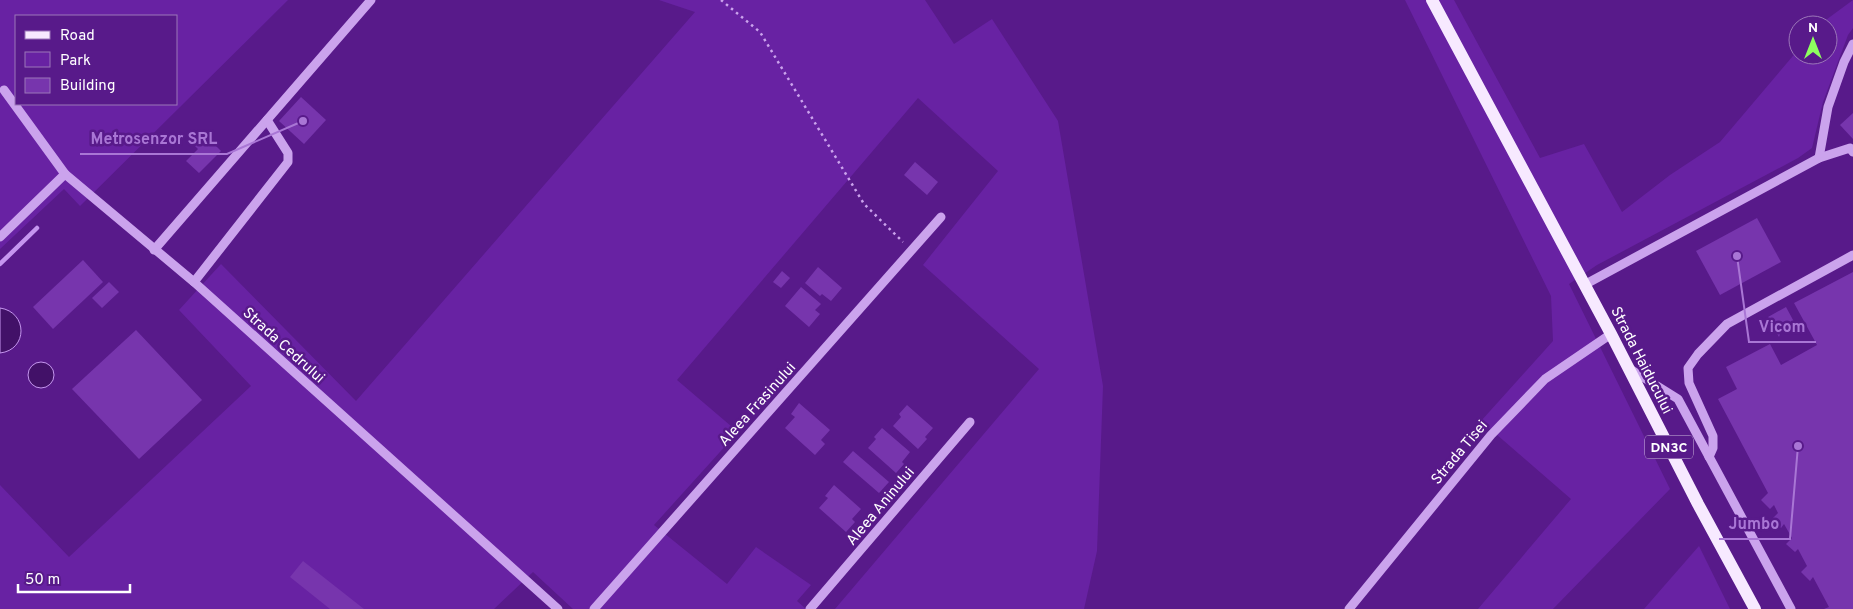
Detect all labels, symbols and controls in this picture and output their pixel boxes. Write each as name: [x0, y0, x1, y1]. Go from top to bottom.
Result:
legend: [15, 15, 178, 105]
north arrow: [1788, 15, 1838, 65]
text: N: [1808, 20, 1818, 37]
text: Road: [60, 27, 95, 46]
text: Park: [60, 52, 91, 71]
text: Building: [60, 77, 115, 96]
callout: Metrosenzor SRL: [80, 123, 227, 154]
text: Metrosenzor SRL: [91, 130, 217, 150]
street label: Strada Cedrului: [238, 304, 328, 388]
street label: Strada Haiducului: [1605, 304, 1676, 418]
callout: Vicom: [1749, 311, 1816, 342]
text: Vicom: [1759, 318, 1806, 338]
street label: Aleea Frasinului: [715, 359, 801, 451]
street label: Strada Tisei: [1428, 417, 1493, 489]
road number: DN3C: [1645, 436, 1693, 458]
street label: Aleea Aninului: [843, 464, 920, 550]
callout: Jumbo: [1719, 508, 1790, 539]
text: Jumbo: [1729, 515, 1779, 535]
scale bar: [18, 562, 130, 594]
text: 50 m: [25, 571, 60, 590]

